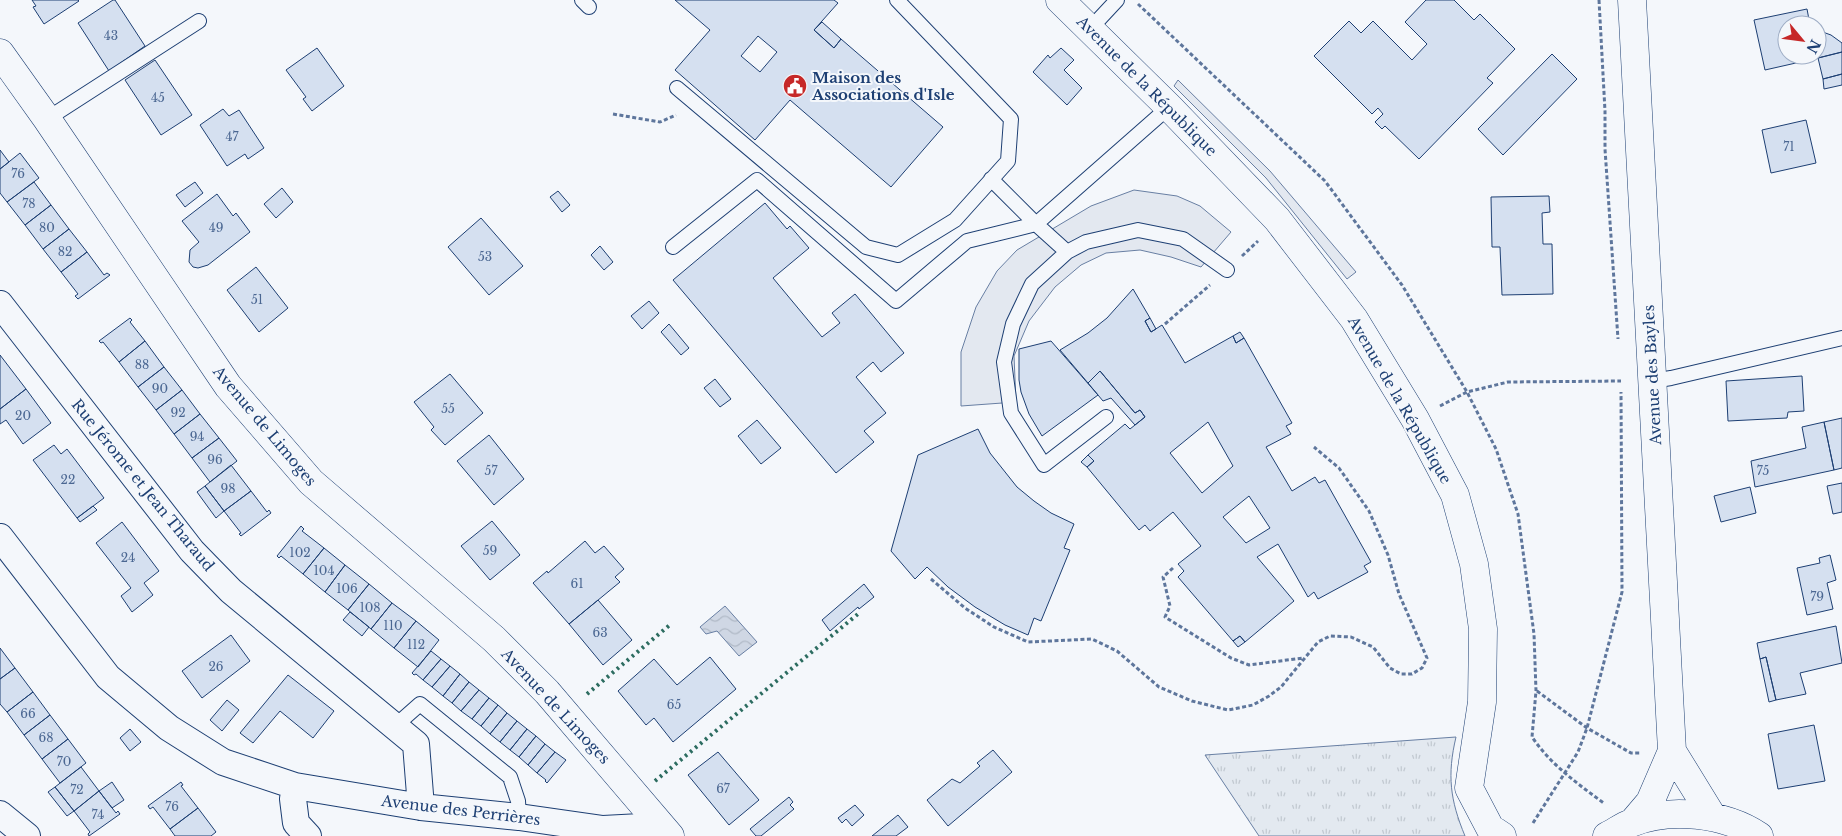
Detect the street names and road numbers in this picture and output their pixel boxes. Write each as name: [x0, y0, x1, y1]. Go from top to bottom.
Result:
street label: Avenue de la République: [1072, 11, 1221, 160]
street label: Avenue des Bayles: [1639, 304, 1665, 447]
street label: Avenue de la République: [1344, 312, 1456, 487]
street label: Avenue de Limoges: [209, 361, 321, 490]
street label: Rue Jérome et Jean Tharaud: [68, 395, 218, 575]
street label: Avenue de Limoges: [497, 644, 614, 768]
street label: Avenue des Perrières: [379, 791, 542, 829]

